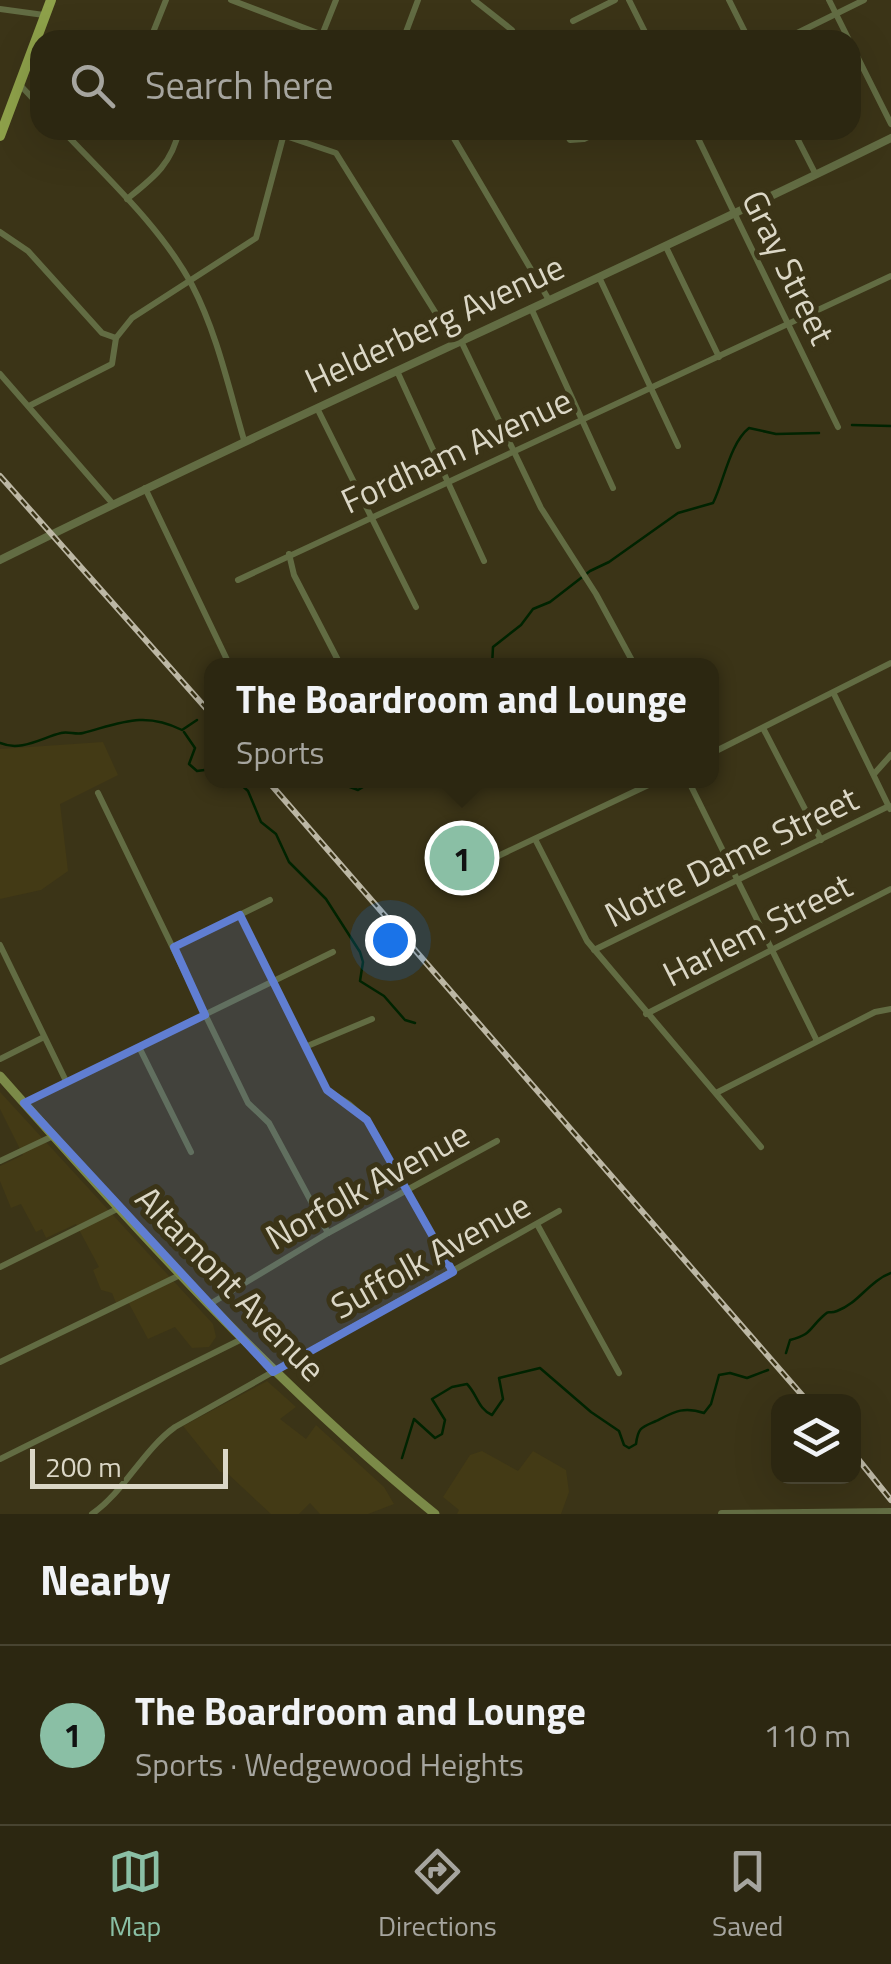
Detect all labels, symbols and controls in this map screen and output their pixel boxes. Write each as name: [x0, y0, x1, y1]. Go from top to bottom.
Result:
search box: [30, 30, 861, 140]
text: Search here: [145, 56, 333, 114]
icon: search: [65, 58, 120, 113]
street label: Gray Street: [728, 181, 850, 353]
street label: Helderberg Avenue: [295, 239, 573, 407]
street label: Fordham Avenue: [332, 373, 580, 527]
popup: [204, 658, 719, 788]
text: The Boardroom and Lounge: [236, 670, 687, 728]
text: Sports: [236, 728, 324, 776]
street label: Notre Dame Street: [595, 771, 867, 941]
pin: 1: [430, 820, 494, 896]
street label: Harlem Street: [653, 858, 861, 1000]
your location: [365, 915, 416, 966]
street label: Norfolk Avenue: [255, 1107, 479, 1263]
street label: Altamont Avenue: [123, 1173, 339, 1393]
street label: Suffolk Avenue: [320, 1178, 540, 1332]
map controls: [771, 1394, 861, 1484]
button: layers: [771, 1394, 861, 1484]
scale bar: [30, 1444, 228, 1488]
text: 200 m: [45, 1445, 122, 1488]
text: Nearby: [40, 1547, 171, 1611]
text: The Boardroom and Lounge: [135, 1682, 586, 1740]
text: 1: [64, 1711, 81, 1759]
text: 110 m: [763, 1711, 851, 1759]
text: Sports · Wedgewood Heights: [135, 1740, 524, 1788]
tab: Map: [108, 1844, 163, 1947]
tab: Directions: [378, 1844, 497, 1947]
tab: Saved: [712, 1844, 783, 1947]

